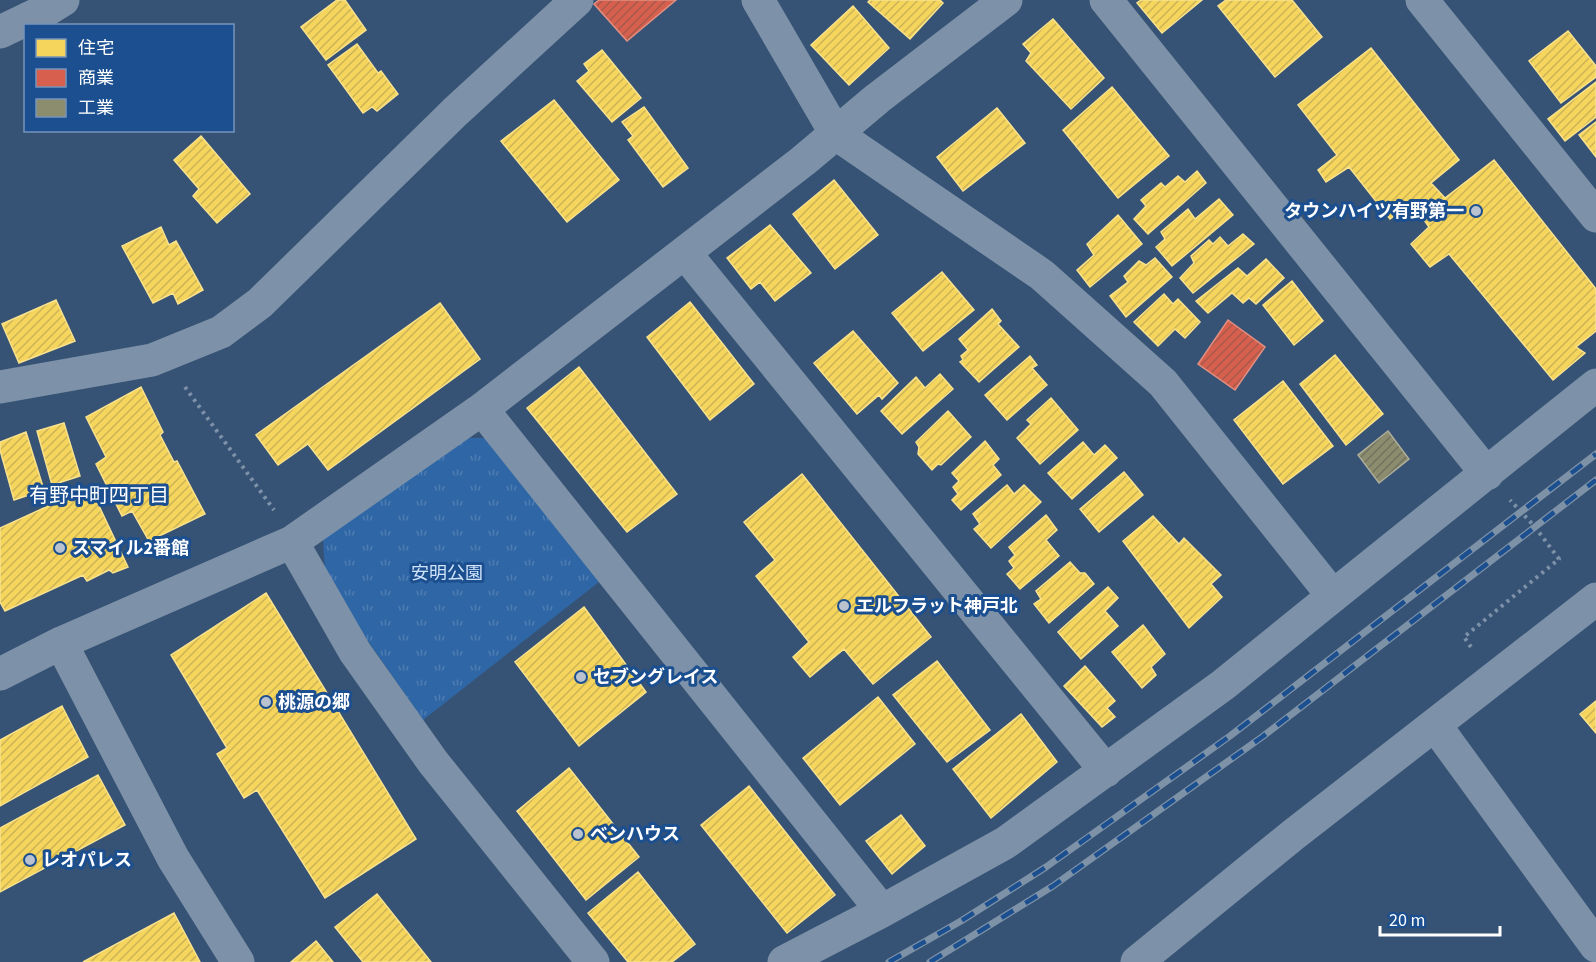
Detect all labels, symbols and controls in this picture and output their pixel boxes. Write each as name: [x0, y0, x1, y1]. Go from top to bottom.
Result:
legend: [24, 24, 234, 132]
text: 住宅: [78, 36, 114, 61]
text: 商業: [78, 66, 114, 91]
text: 工業: [78, 96, 114, 121]
place label: タウンハイツ有野第一: [1284, 199, 1464, 224]
marker: タウンハイツ有野第一: [1469, 204, 1483, 218]
district label: 有野中町四丁目: [29, 482, 169, 510]
place label: スマイル2番館: [72, 536, 189, 561]
marker: スマイル2番館: [53, 541, 67, 555]
park label: 安明公園: [411, 561, 483, 586]
place label: エルフラット神戸北: [856, 594, 1018, 619]
marker: エルフラット神戸北: [837, 599, 851, 613]
place label: セブングレイス: [593, 665, 718, 690]
marker: セブングレイス: [574, 670, 588, 684]
place label: 桃源の郷: [278, 690, 350, 715]
marker: 桃源の郷: [259, 695, 273, 709]
place label: ベンハウス: [590, 822, 680, 847]
marker: ベンハウス: [571, 827, 585, 841]
place label: レオパレス: [42, 848, 132, 873]
marker: レオパレス: [23, 853, 37, 867]
scale bar: [1380, 899, 1500, 937]
text: 20 m: [1389, 908, 1425, 933]

